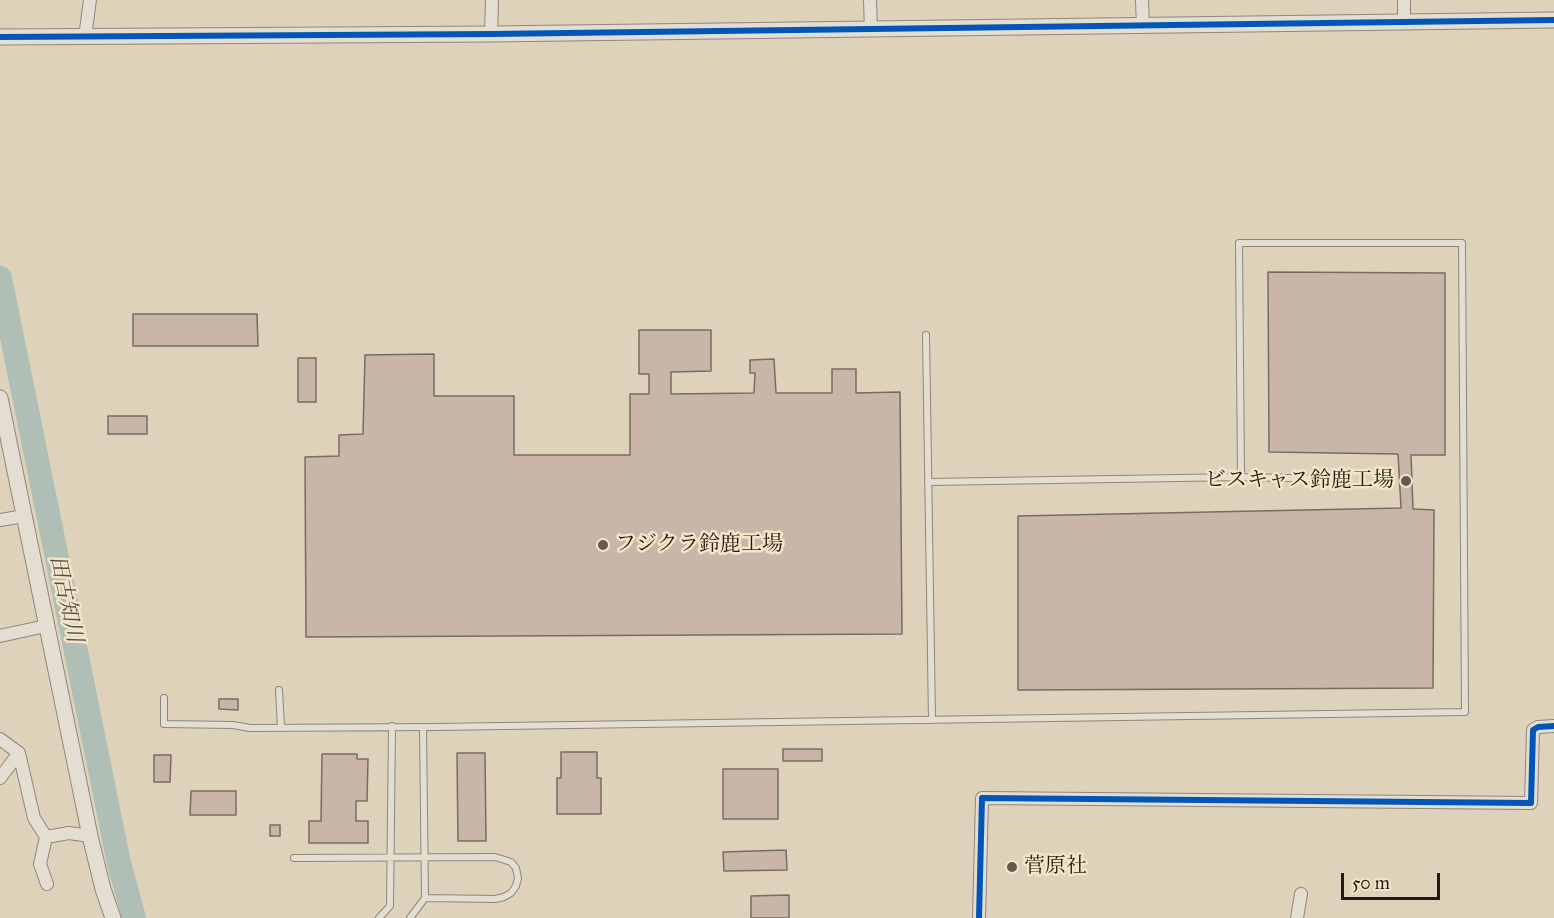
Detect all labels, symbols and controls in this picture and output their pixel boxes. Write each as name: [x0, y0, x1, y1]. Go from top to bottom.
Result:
place label: ビスキャス鈴鹿工場: [1205, 468, 1394, 494]
marker: ビスキャス鈴鹿工場: [1399, 474, 1413, 488]
place label: フジクラ鈴鹿工場: [615, 532, 783, 558]
marker: フジクラ鈴鹿工場: [596, 538, 610, 552]
water label: 田古知川: [43, 553, 87, 645]
place label: 菅原社: [1024, 854, 1087, 880]
marker: 菅原社: [1005, 860, 1019, 874]
scale bar: [1344, 861, 1443, 899]
text: 50 m: [1352, 872, 1390, 894]

